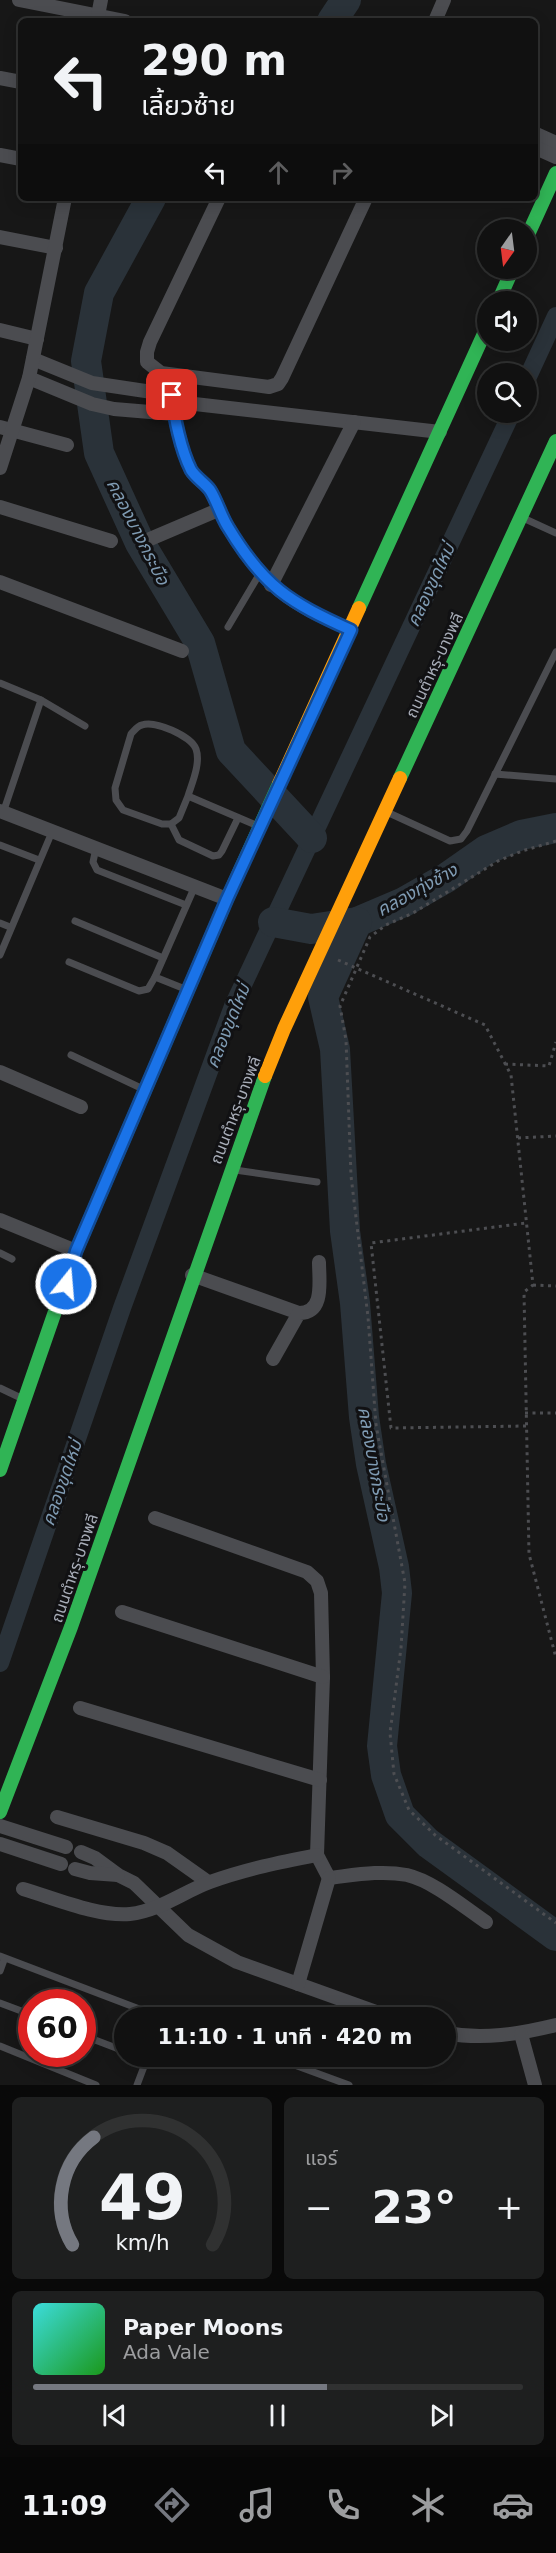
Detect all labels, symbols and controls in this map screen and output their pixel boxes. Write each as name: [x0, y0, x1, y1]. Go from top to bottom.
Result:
text: 290 m: [141, 36, 287, 85]
icon: left: [42, 42, 120, 120]
text: เลี้ยวซ้าย: [141, 90, 235, 121]
icon: left: [199, 156, 232, 189]
icon: ahead: [262, 156, 295, 189]
icon: right: [325, 156, 358, 189]
north arrow: [477, 219, 537, 279]
map controls: [477, 219, 537, 423]
button: sound: [477, 291, 537, 351]
button: search: [477, 363, 537, 423]
pin: [146, 369, 197, 420]
icon: arrive: [155, 378, 188, 411]
water label: คลองบางกระบือ: [103, 475, 174, 589]
water label: คลองขุดใหม่: [402, 537, 461, 630]
street label: ถนนตำหรุ-บางพลี: [402, 610, 467, 721]
water label: คลองทุ่งช้าง: [373, 858, 462, 921]
water label: คลองขุดใหม่: [201, 978, 256, 1071]
street label: ถนนตำหรุ-บางพลี: [206, 1054, 265, 1167]
position arrow: [34, 1252, 98, 1316]
water label: คลองบางกระบือ: [354, 1405, 395, 1524]
water label: คลองขุดใหม่: [37, 1434, 88, 1529]
street label: ถนนตำหรุ-บางพลี: [47, 1511, 102, 1625]
speed limit sign: 60: [18, 1989, 96, 2067]
text: 11:10 · 1 นาที · 420 m: [158, 2024, 412, 2049]
text: แอร์: [305, 2146, 337, 2170]
text: 49: [99, 2161, 185, 2234]
text: 23°: [371, 2181, 457, 2234]
text: −: [305, 2188, 333, 2227]
text: +: [495, 2188, 523, 2227]
text: km/h: [115, 2230, 169, 2255]
text: Paper Moons: [123, 2315, 283, 2340]
text: Ada Vale: [123, 2340, 210, 2364]
icon: previous: [98, 2399, 131, 2432]
icon: pause: [261, 2399, 294, 2432]
icon: next: [425, 2399, 458, 2432]
icon: directions: [151, 2484, 193, 2526]
icon: music: [236, 2484, 278, 2526]
icon: phone: [322, 2484, 364, 2526]
icon: climate: [407, 2484, 449, 2526]
icon: car: [492, 2484, 534, 2526]
text: 11:09: [22, 2490, 108, 2521]

